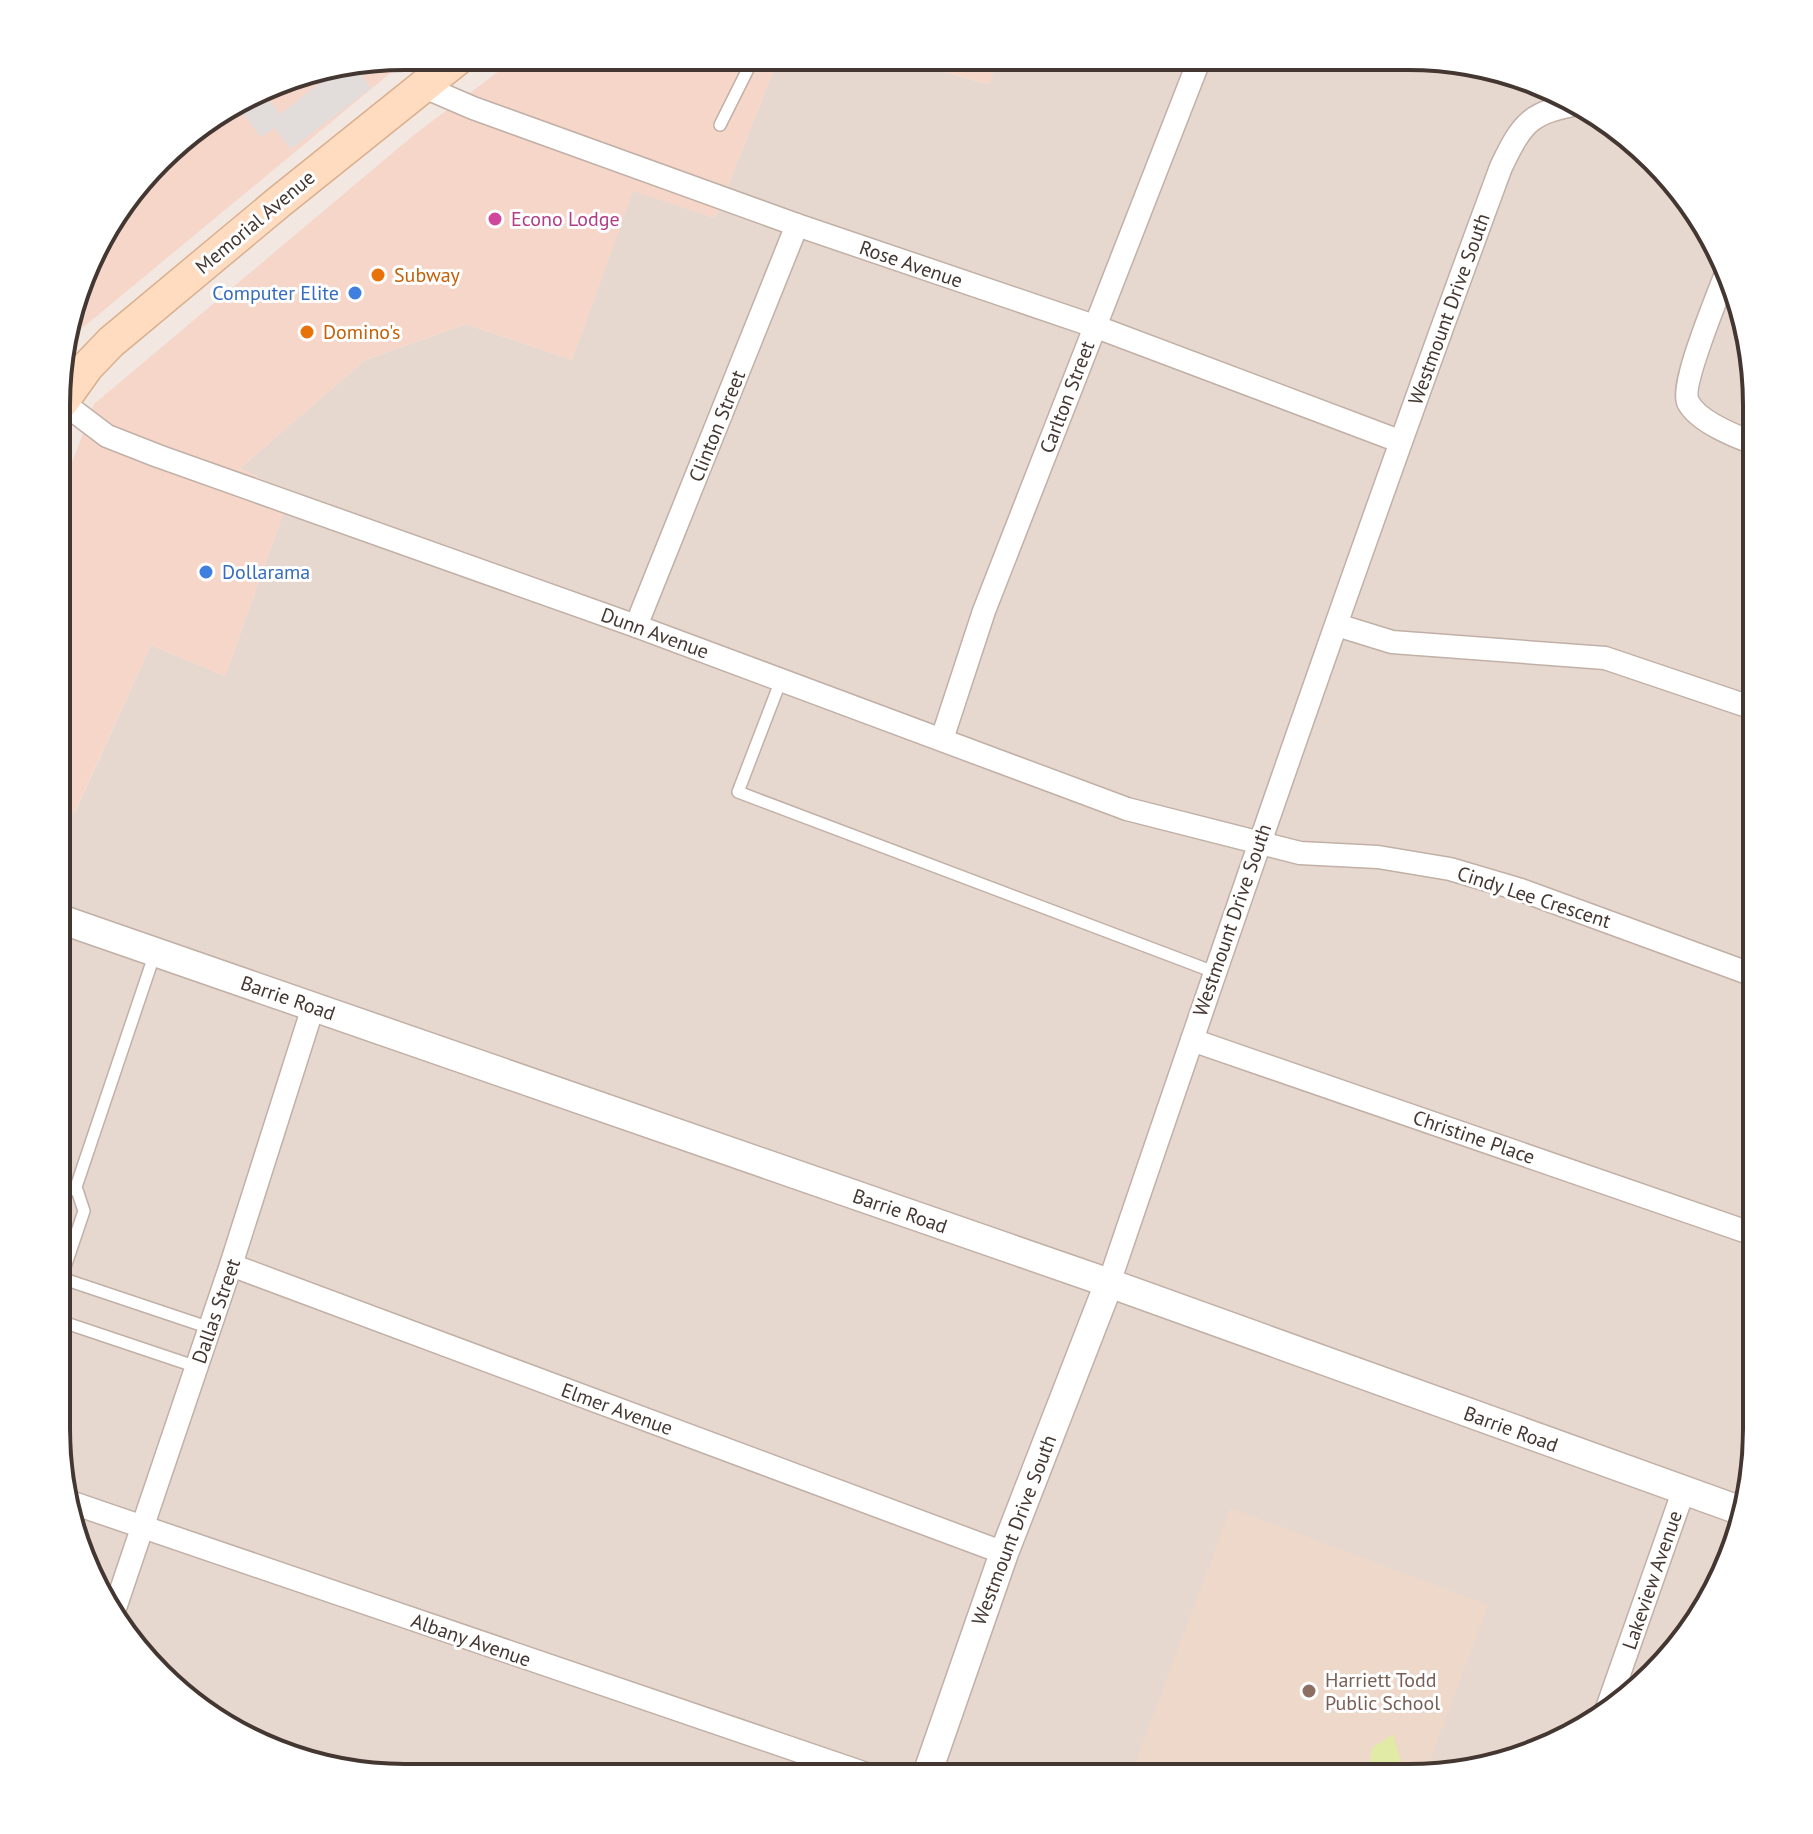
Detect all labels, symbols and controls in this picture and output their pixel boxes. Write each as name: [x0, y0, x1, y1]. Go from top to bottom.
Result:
street label: Memorial Avenue: [190, 164, 320, 280]
place label: Econo Lodge: [511, 206, 620, 232]
marker: Econo Lodge: [486, 210, 504, 228]
street label: Westmount Drive South: [1402, 210, 1496, 408]
street label: Rose Avenue: [856, 234, 966, 294]
place label: Subway: [394, 262, 461, 288]
marker: Subway: [369, 266, 387, 284]
place label: Computer Elite: [212, 280, 339, 306]
marker: Computer Elite: [346, 284, 364, 302]
place label: Domino's: [323, 319, 401, 345]
marker: Domino's: [298, 323, 316, 341]
street label: Carlton Street: [1034, 337, 1100, 457]
street label: Clinton Street: [683, 366, 751, 486]
place label: Dollarama: [222, 559, 310, 585]
marker: Dollarama: [197, 563, 215, 581]
street label: Dunn Avenue: [598, 601, 712, 665]
street label: Westmount Drive South: [1187, 820, 1277, 1020]
street label: Cindy Lee Crescent: [1454, 860, 1614, 934]
street label: Barrie Road: [237, 970, 339, 1026]
street label: Christine Place: [1410, 1104, 1538, 1170]
street label: Barrie Road: [849, 1183, 951, 1239]
street label: Dallas Street: [186, 1255, 246, 1367]
street label: Elmer Avenue: [558, 1377, 676, 1441]
street label: Barrie Road: [1460, 1400, 1562, 1458]
street label: Westmount Drive South: [966, 1431, 1062, 1629]
street label: Lakeview Avenue: [1616, 1507, 1688, 1653]
street label: Albany Avenue: [408, 1607, 534, 1673]
place label: Harriett Todd Public School: [1325, 1667, 1440, 1716]
marker: Harriett Todd Public School: [1300, 1682, 1318, 1700]

